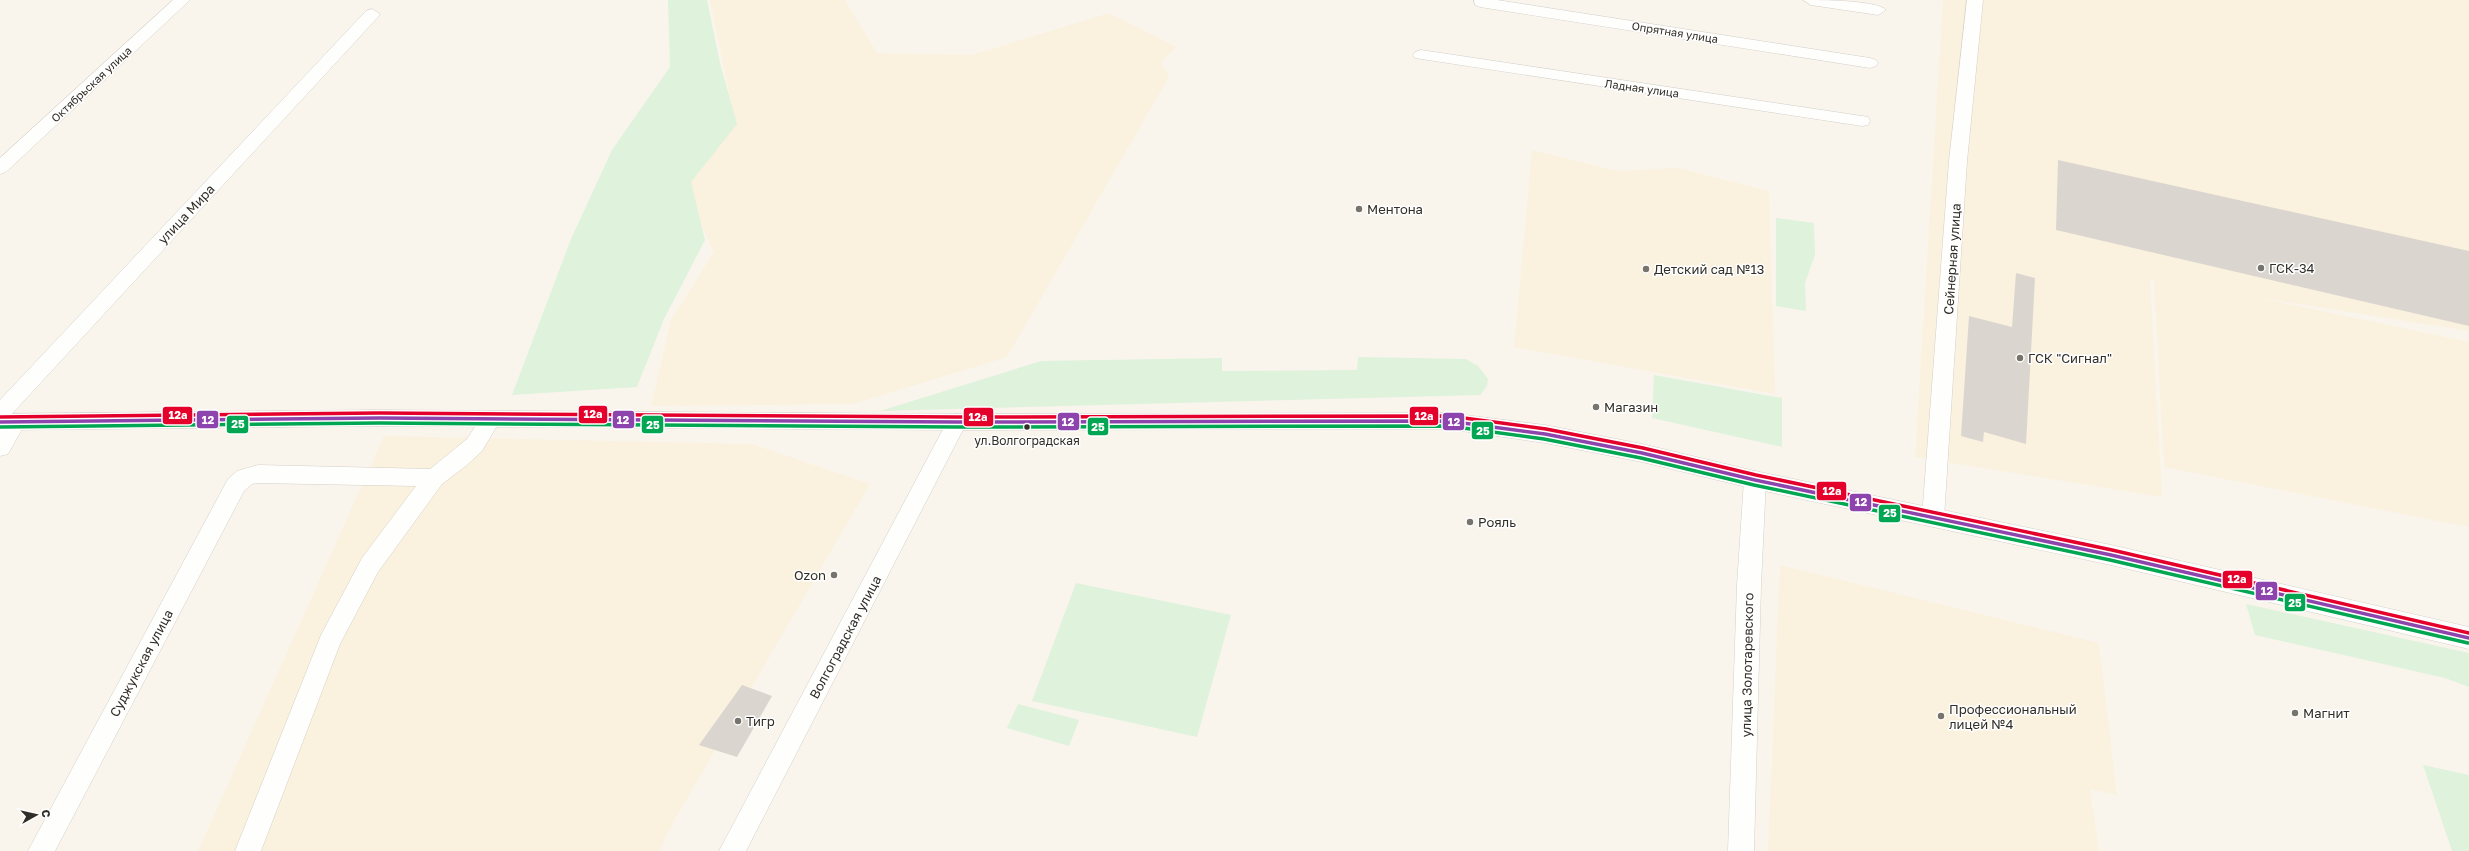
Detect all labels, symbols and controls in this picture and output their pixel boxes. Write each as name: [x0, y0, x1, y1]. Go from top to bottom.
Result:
street label: Опрятная улица: [1631, 19, 1719, 45]
street label: Октябрьская улица: [48, 43, 134, 125]
street label: Ладная улица: [1604, 76, 1680, 100]
street label: улица Мира: [154, 181, 218, 247]
place label: Ментона: [1367, 201, 1423, 217]
street label: Сейнерная улица: [1940, 203, 1964, 315]
marker: Ментона: [1354, 204, 1364, 214]
place label: ГСК-34: [2269, 260, 2315, 276]
place label: Детский сад №13: [1654, 261, 1764, 277]
marker: ГСК-34: [2256, 263, 2266, 273]
marker: Детский сад №13: [1641, 264, 1651, 274]
place label: ГСК "Сигнал": [2028, 350, 2112, 366]
marker: ГСК "Сигнал": [2015, 353, 2025, 363]
place label: Магазин: [1604, 399, 1658, 415]
marker: Магазин: [1591, 402, 1601, 412]
line badge: 12а: [578, 405, 608, 424]
line badge: 12а: [162, 406, 193, 425]
line badge: 12а: [1409, 406, 1439, 426]
text: 12а: [584, 407, 602, 420]
line badge: 12а: [963, 407, 994, 427]
text: 12а: [169, 408, 187, 421]
text: 12а: [1415, 409, 1433, 422]
line badge: 12: [196, 410, 219, 429]
line badge: 12: [612, 410, 635, 429]
text: 12а: [969, 410, 987, 423]
line badge: 12: [1057, 412, 1080, 431]
line badge: 12: [1442, 412, 1465, 431]
text: 12: [202, 413, 214, 426]
text: 12: [617, 413, 629, 426]
line badge: 25: [226, 415, 249, 434]
line badge: 25: [641, 415, 664, 434]
text: 12: [1062, 415, 1074, 428]
text: 12: [1448, 415, 1460, 428]
text: 25: [231, 417, 245, 430]
line badge: 25: [1087, 417, 1109, 436]
text: 25: [646, 418, 660, 431]
text: 25: [1091, 420, 1105, 433]
line badge: 25: [1471, 421, 1494, 440]
marker: ул.Волгоградская: [1022, 422, 1032, 432]
text: 25: [1476, 424, 1490, 437]
place label: ул.Волгоградская: [974, 433, 1080, 448]
line badge: 12а: [1816, 481, 1847, 501]
text: 12а: [1823, 484, 1841, 497]
line badge: 12: [1849, 493, 1872, 512]
text: 12: [1855, 495, 1867, 508]
line badge: 25: [1878, 504, 1901, 523]
text: 25: [1883, 506, 1897, 519]
place label: Рояль: [1478, 514, 1516, 530]
marker: Рояль: [1465, 517, 1475, 527]
place label: Ozon: [794, 567, 826, 583]
marker: Ozon: [829, 570, 839, 580]
line badge: 12а: [2222, 570, 2253, 589]
text: 12а: [2228, 572, 2246, 585]
street label: Волгоградская улица: [806, 573, 884, 701]
line badge: 12: [2255, 581, 2278, 601]
text: 12: [2261, 584, 2273, 597]
street label: улица Золотаревского: [1738, 592, 1756, 737]
line badge: 25: [2284, 593, 2306, 612]
text: 25: [2288, 596, 2302, 609]
street label: Суджукская улица: [106, 607, 176, 719]
place label: Профессиональный лицей №4: [1949, 701, 2077, 732]
place label: Магнит: [2303, 705, 2350, 721]
marker: Магнит: [2290, 708, 2300, 718]
marker: Профессиональный лицей №4: [1936, 711, 1946, 721]
place label: Тигр: [746, 713, 775, 729]
marker: Тигр: [733, 716, 743, 726]
north arrow: [16, 795, 56, 835]
text: С: [39, 809, 53, 818]

